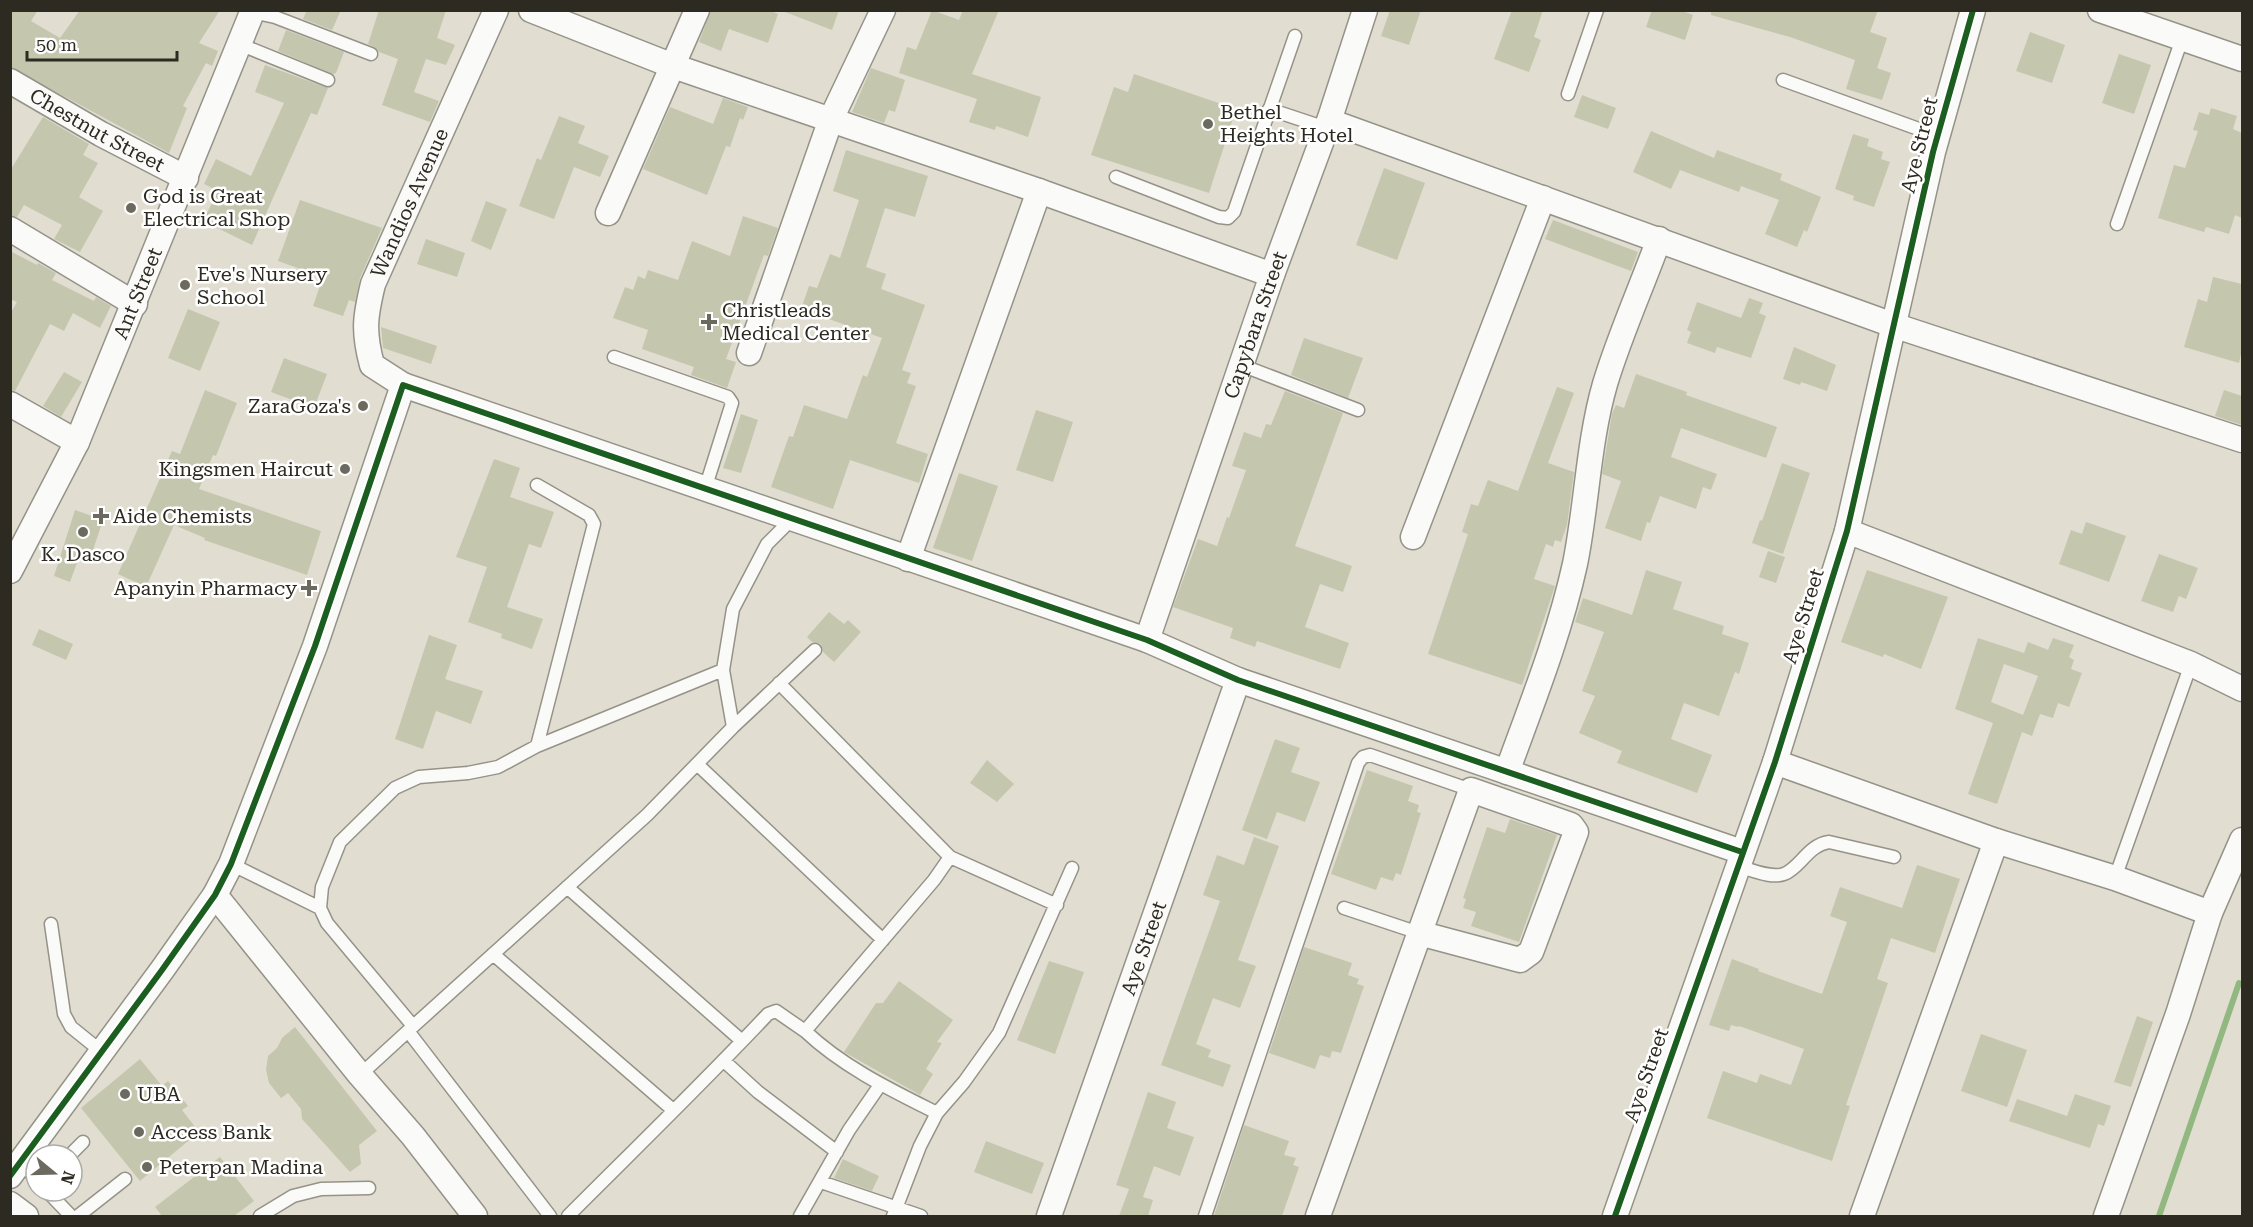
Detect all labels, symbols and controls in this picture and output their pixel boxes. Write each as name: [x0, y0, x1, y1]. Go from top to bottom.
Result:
scale bar: [27, 24, 177, 62]
text: 50 m: [36, 34, 77, 55]
street label: Chestnut Street: [25, 83, 169, 177]
street label: Aye Street: [1895, 94, 1943, 196]
place label: Bethel Heights Hotel: [1220, 100, 1353, 147]
marker: Bethel Heights Hotel: [1201, 117, 1215, 131]
street label: Wandios Avenue: [365, 125, 453, 281]
place label: God is Great Electrical Shop: [143, 184, 290, 231]
marker: God is Great Electrical Shop: [124, 201, 138, 215]
street label: Ant Street: [108, 243, 167, 343]
street label: Capybara Street: [1218, 247, 1292, 402]
place label: Eve's Nursery School: [197, 262, 327, 309]
marker: Eve's Nursery School: [178, 278, 192, 292]
place label: Christleads Medical Center: [722, 298, 869, 345]
marker: Christleads Medical Center: [700, 313, 718, 331]
place label: ZaraGoza's: [248, 394, 351, 418]
marker: ZaraGoza's: [356, 399, 370, 413]
place label: Kingsmen Haircut: [158, 457, 334, 481]
marker: Kingsmen Haircut: [338, 462, 352, 476]
place label: Aide Chemists: [113, 504, 252, 528]
marker: Aide Chemists: [94, 509, 108, 523]
marker: K. Dasco: [76, 525, 90, 539]
place label: K. Dasco: [41, 542, 125, 566]
street label: Aye Street: [1777, 565, 1829, 666]
place label: Apanyin Pharmacy: [114, 576, 297, 600]
marker: Apanyin Pharmacy: [302, 581, 316, 595]
street label: Aye Street: [1116, 897, 1171, 998]
street label: Aye Street: [1619, 1024, 1674, 1125]
place label: UBA: [137, 1082, 180, 1106]
marker: UBA: [118, 1087, 132, 1101]
place label: Access Bank: [151, 1120, 272, 1144]
marker: Access Bank: [132, 1125, 146, 1139]
north arrow: [24, 1143, 84, 1203]
place label: Peterpan Madina: [159, 1155, 323, 1179]
marker: Peterpan Madina: [140, 1160, 154, 1174]
text: N: [57, 1169, 79, 1187]

